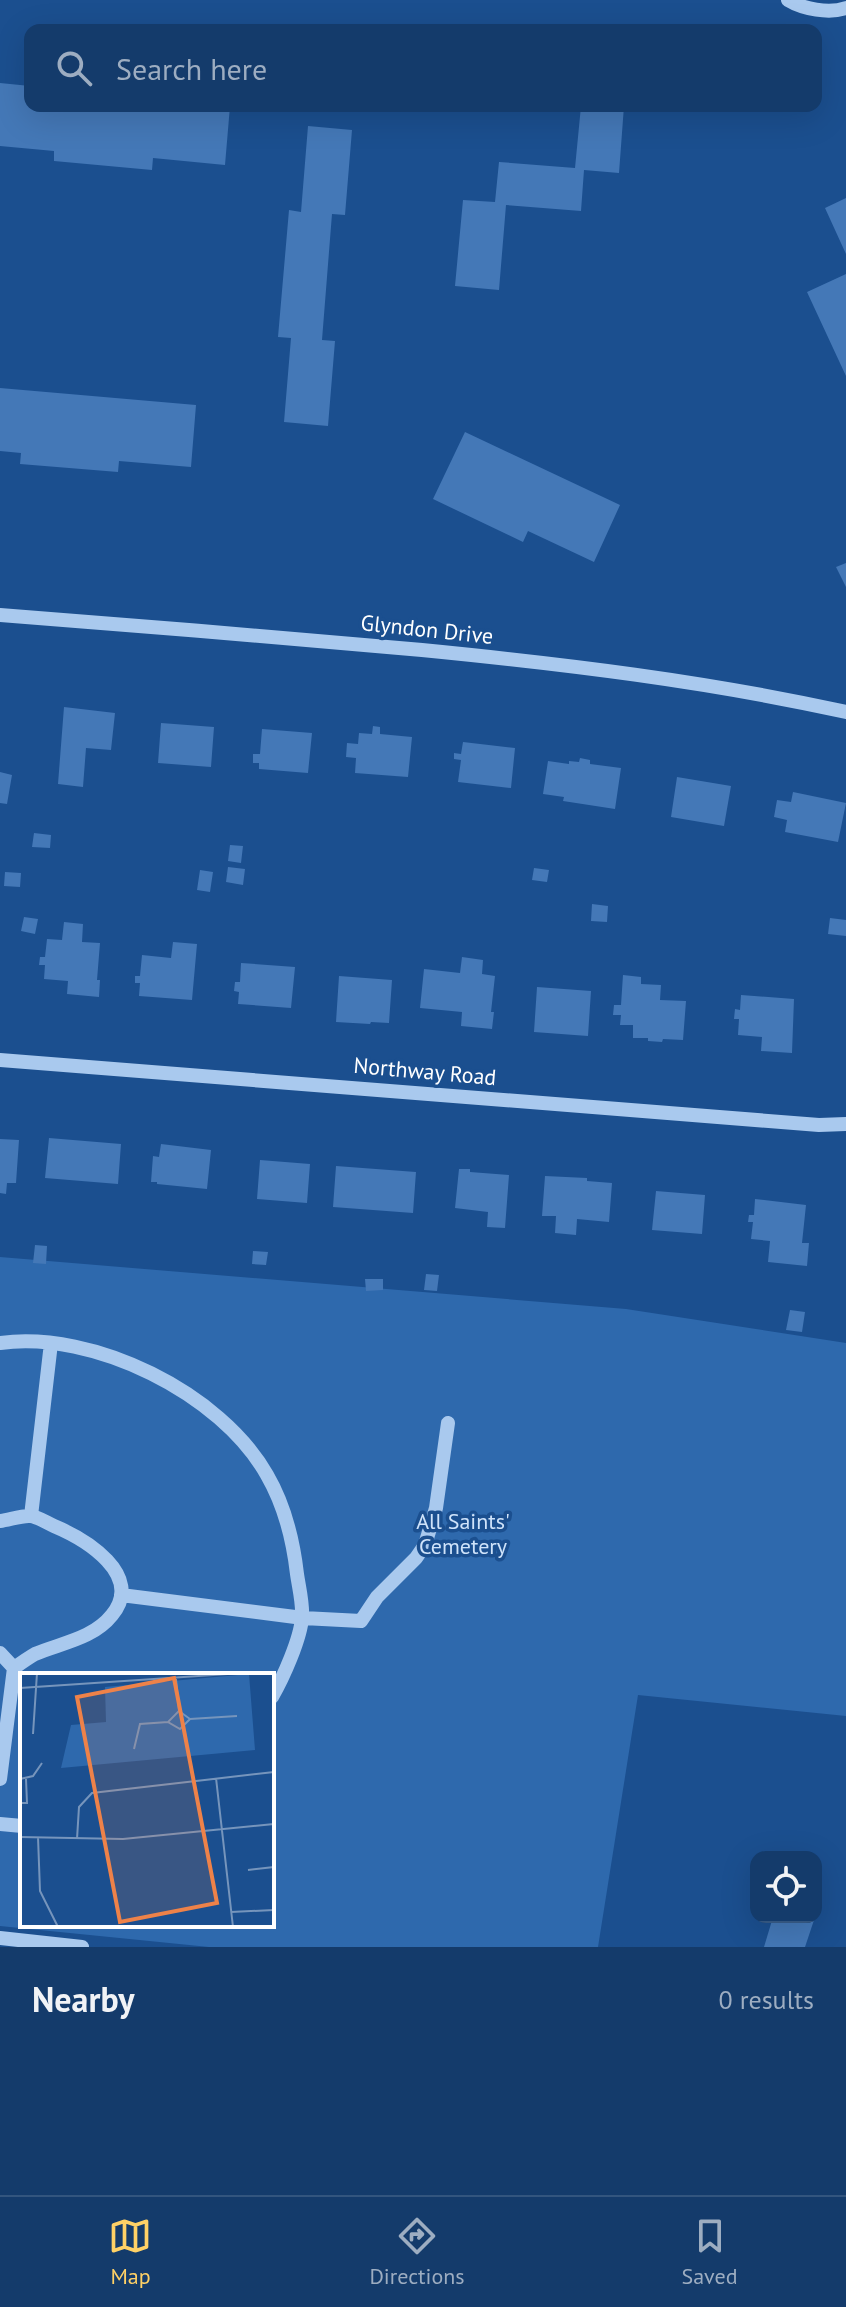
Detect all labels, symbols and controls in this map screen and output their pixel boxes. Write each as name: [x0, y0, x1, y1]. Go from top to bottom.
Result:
search box: [24, 24, 822, 112]
icon: search: [52, 46, 96, 90]
text: Search here: [116, 49, 267, 88]
street label: Glyndon Drive: [359, 608, 495, 650]
street label: Northway Road: [352, 1051, 498, 1091]
park label: All Saints' Cemetery: [416, 1507, 510, 1560]
inset map: [20, 1673, 274, 1927]
map controls: [750, 1851, 822, 1923]
button: locate: [750, 1851, 822, 1923]
text: Nearby: [32, 1977, 134, 2021]
text: 0 results: [719, 1983, 814, 2016]
tab: Map: [108, 2214, 152, 2290]
tab: Directions: [369, 2214, 465, 2290]
tab: Saved: [682, 2214, 737, 2290]

